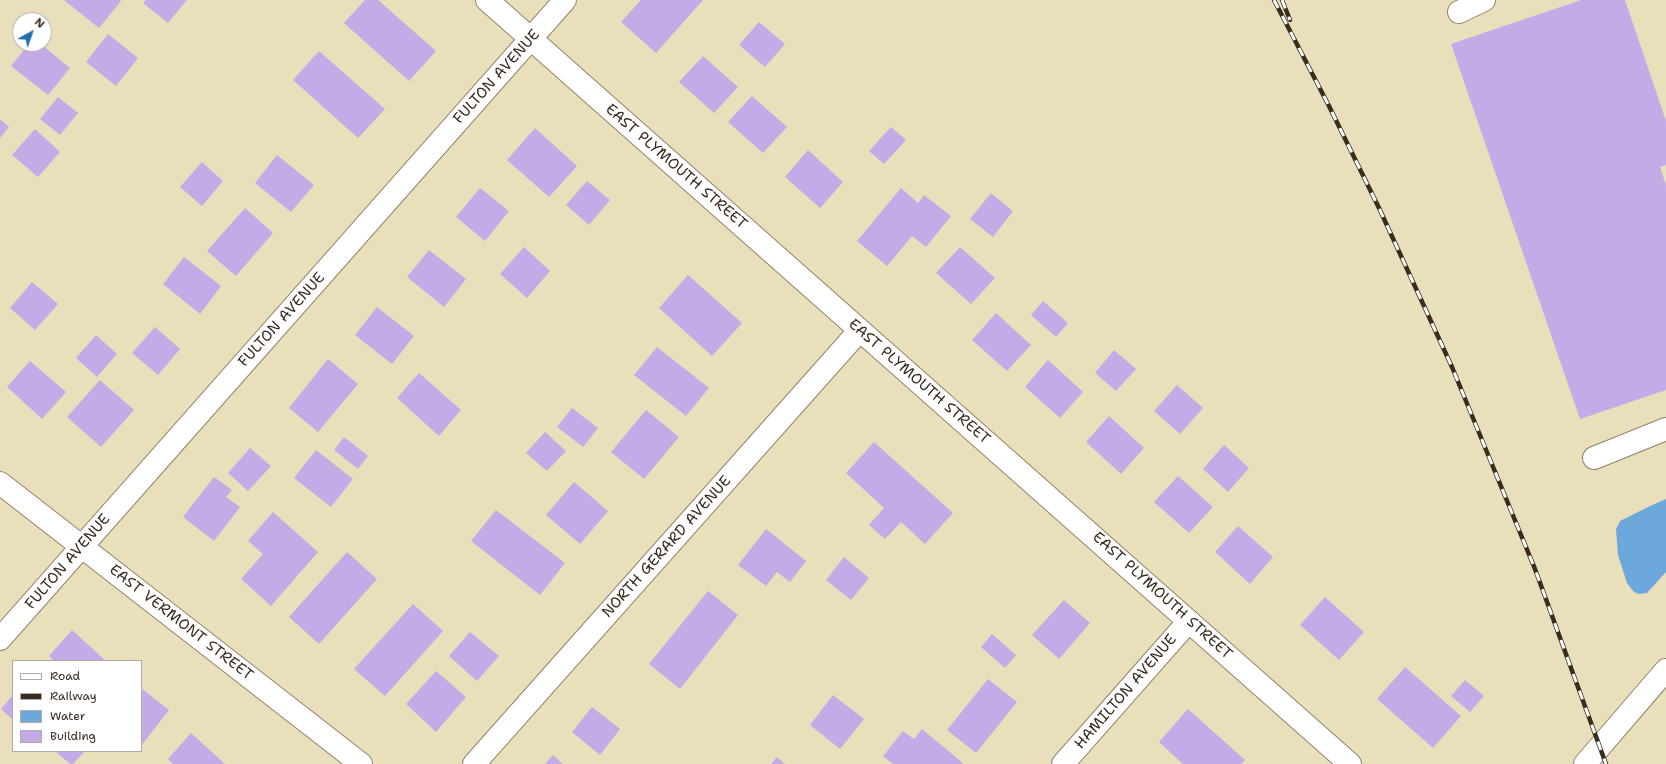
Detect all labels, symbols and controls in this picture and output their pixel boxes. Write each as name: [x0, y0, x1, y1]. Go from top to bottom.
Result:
north arrow: [12, 12, 52, 52]
text: N: [31, 15, 48, 32]
street label: FULTON AVENUE: [450, 26, 544, 128]
street label: EAST PLYMOUTH STREET: [601, 101, 751, 233]
street label: FULTON AVENUE: [235, 269, 329, 371]
street label: EAST PLYMOUTH STREET: [844, 316, 994, 448]
street label: NORTH GERARD AVENUE: [599, 472, 735, 622]
street label: FULTON AVENUE: [22, 511, 114, 613]
street label: EAST PLYMOUTH STREET: [1088, 528, 1236, 664]
street label: EAST VERMONT STREET: [105, 561, 257, 685]
street label: HAMILTON AVENUE: [1071, 631, 1181, 753]
legend: [12, 660, 142, 752]
text: Road: [50, 668, 80, 684]
text: Railway: [50, 688, 97, 704]
text: Water: [50, 708, 85, 724]
text: Building: [50, 728, 96, 744]

